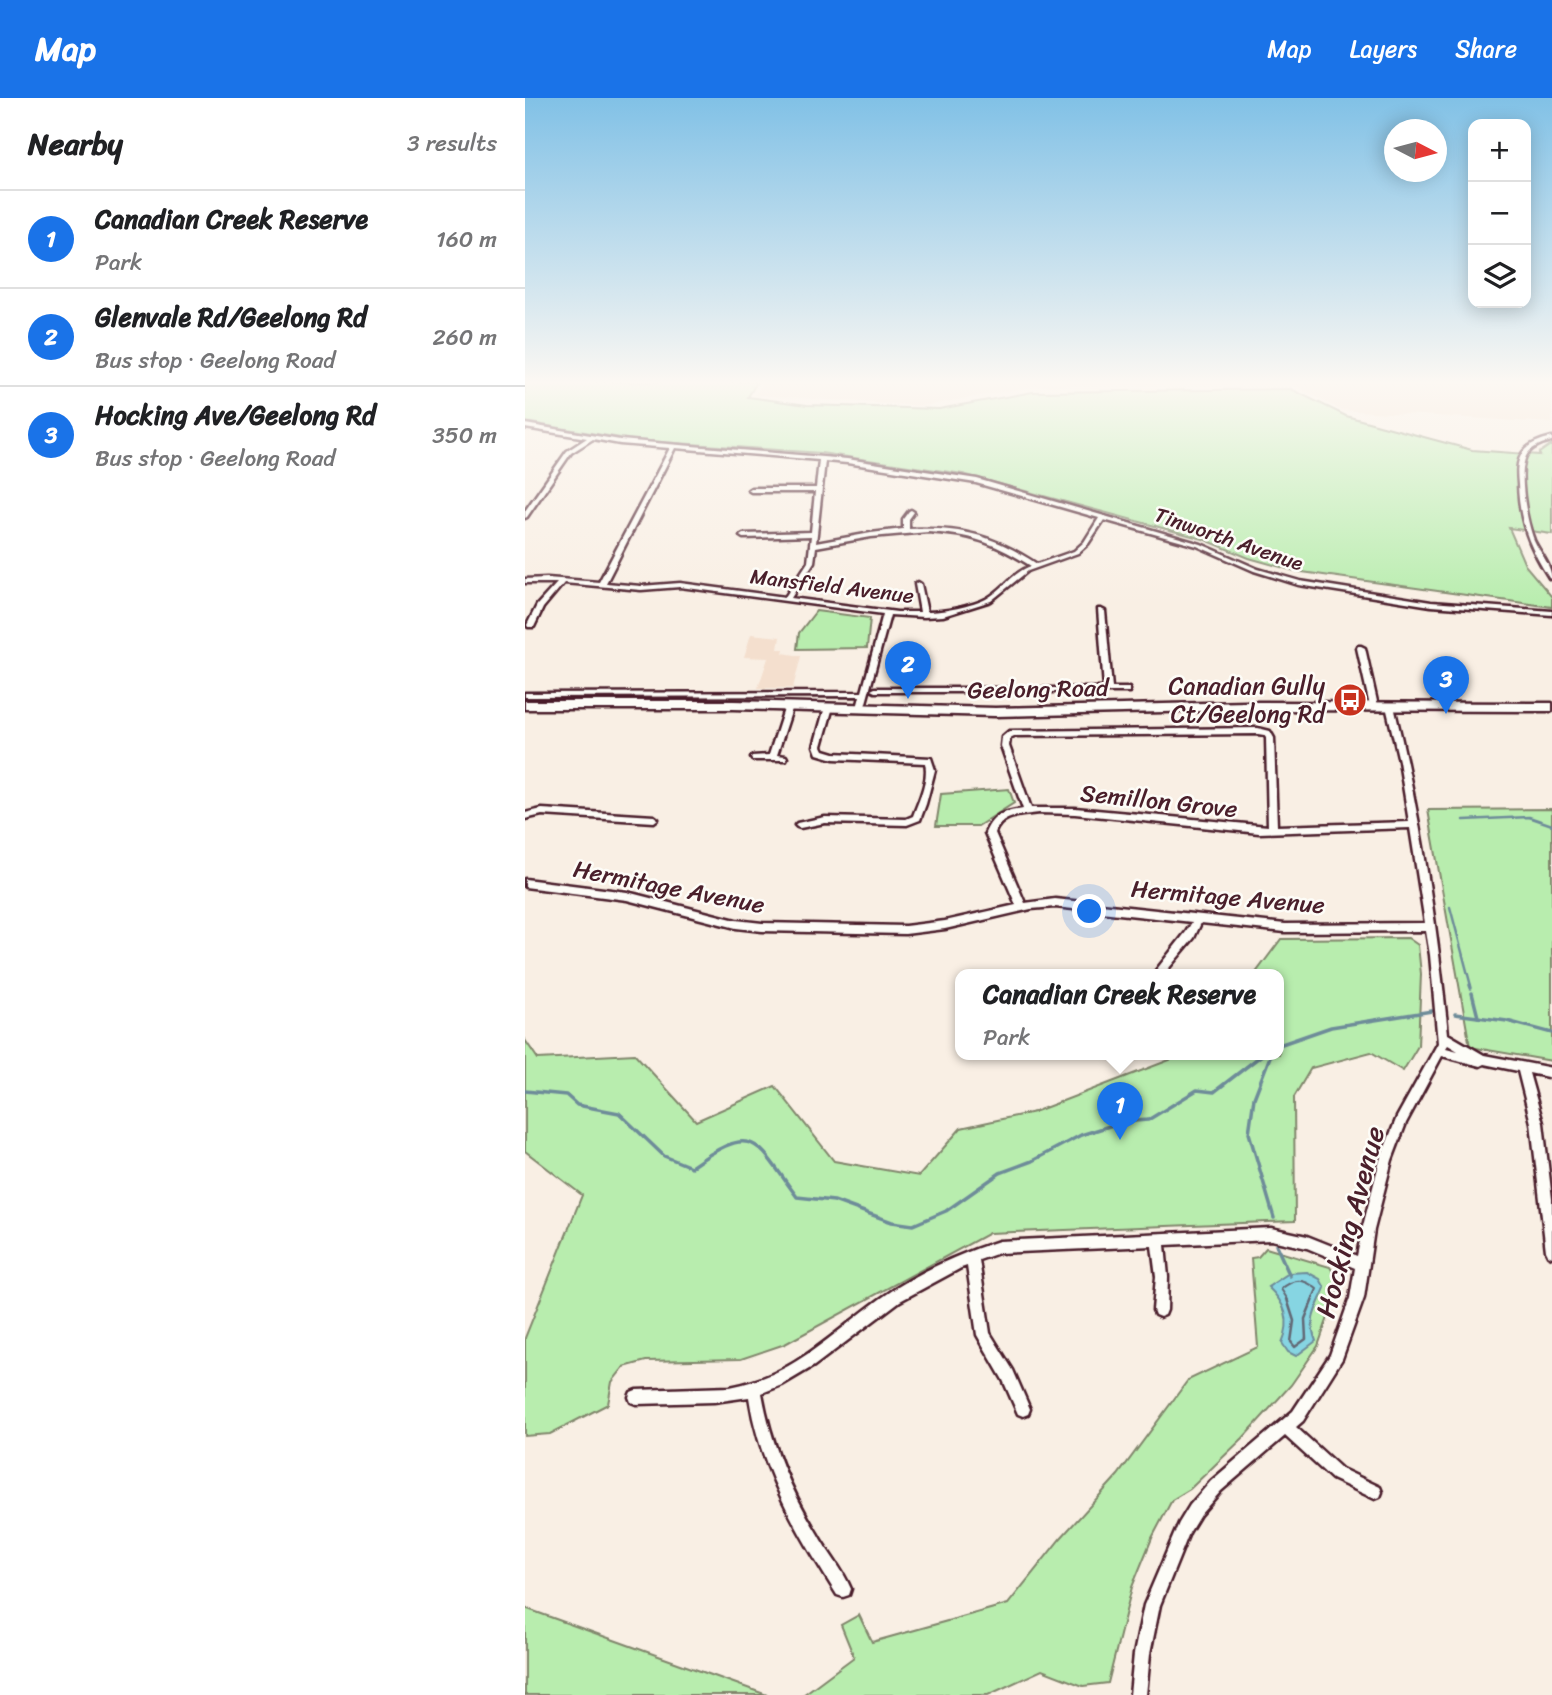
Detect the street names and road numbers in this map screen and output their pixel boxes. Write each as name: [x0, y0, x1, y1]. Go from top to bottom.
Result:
street label: Tinworth Avenue: [1149, 496, 1309, 582]
street label: Mansfield Avenue: [748, 557, 916, 615]
street label: Geelong Road: [967, 667, 1111, 711]
street label: Semillon Grove: [1078, 772, 1240, 830]
street label: Hermitage Avenue: [570, 848, 768, 926]
street label: Hermitage Avenue: [1129, 868, 1327, 926]
street label: Hocking Avenue: [1301, 1121, 1399, 1323]

